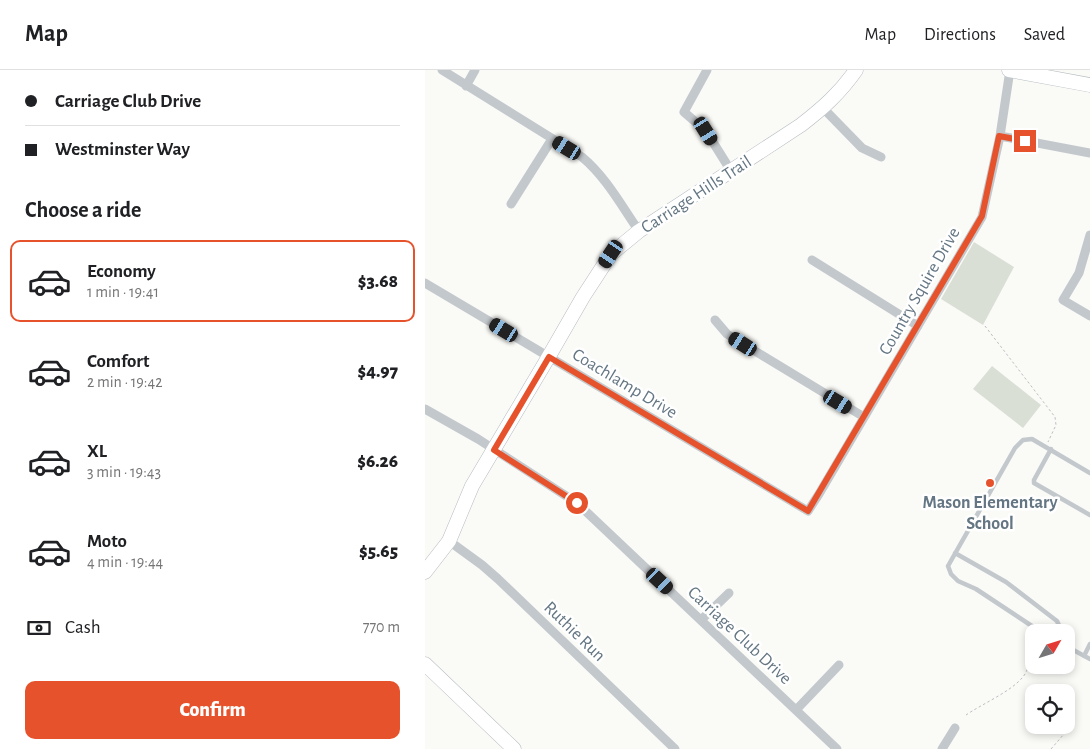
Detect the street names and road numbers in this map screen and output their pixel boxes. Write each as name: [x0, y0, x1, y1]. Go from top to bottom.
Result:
street label: Carriage Hills Trail: [638, 153, 755, 237]
street label: Country Squire Drive: [876, 225, 964, 358]
street label: Coachlamp Drive: [569, 346, 680, 422]
street label: Carriage Club Drive: [684, 583, 795, 688]
street label: Ruthie Run: [540, 598, 608, 665]

